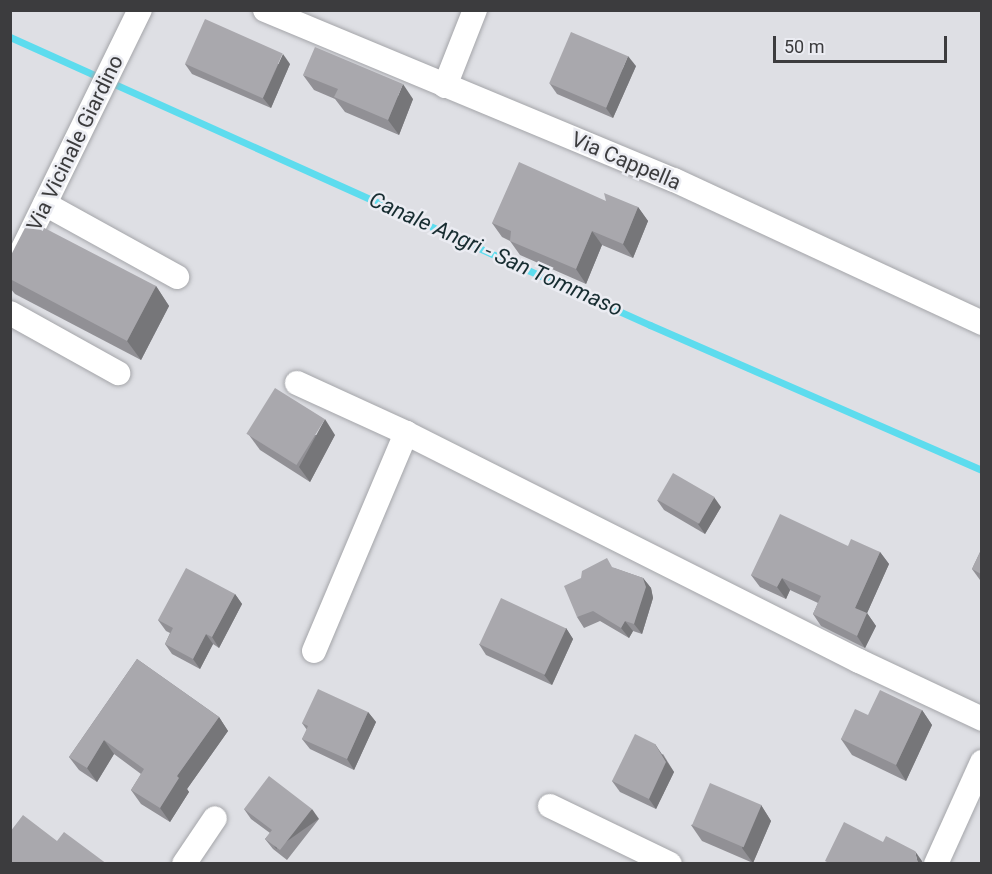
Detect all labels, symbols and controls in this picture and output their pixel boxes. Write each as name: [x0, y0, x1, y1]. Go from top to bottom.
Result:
scale bar: [776, 24, 950, 62]
text: 50 m: [784, 36, 824, 57]
street label: Via Vicinale Giardino: [21, 51, 129, 235]
street label: Via Cappella: [567, 127, 685, 195]
water label: Canale Angri - San Tommaso: [365, 186, 627, 322]

